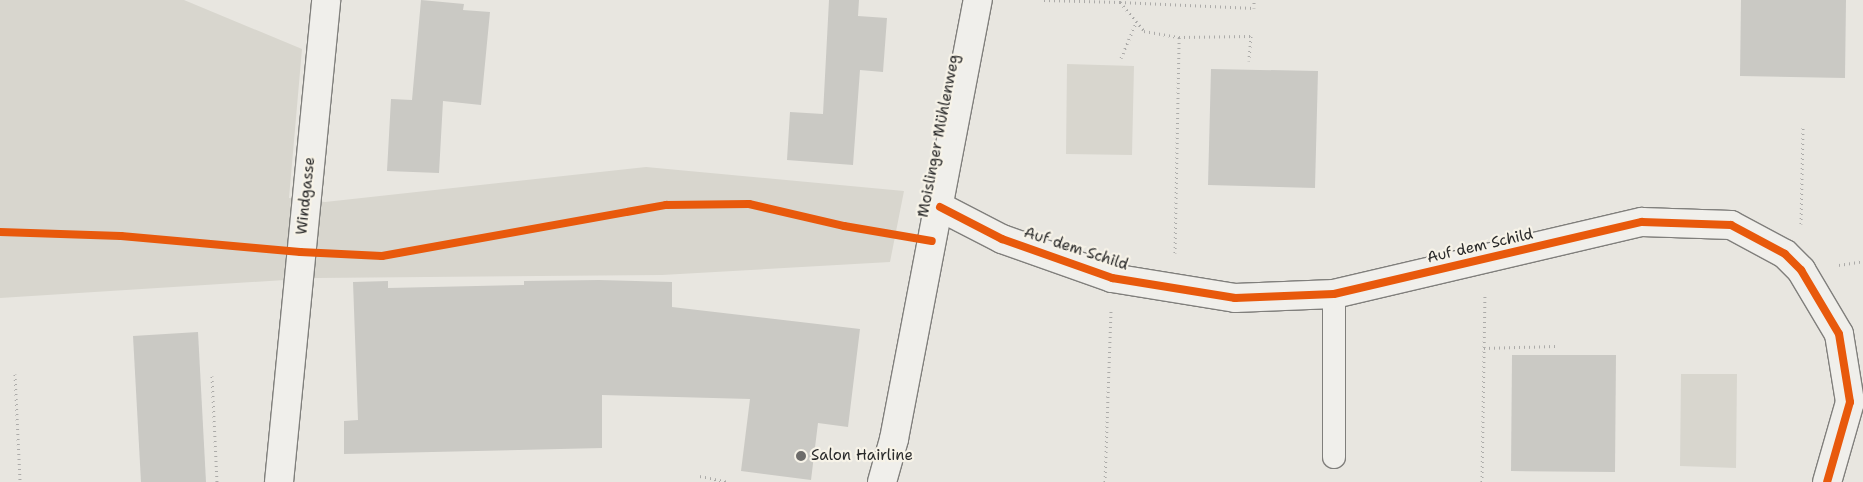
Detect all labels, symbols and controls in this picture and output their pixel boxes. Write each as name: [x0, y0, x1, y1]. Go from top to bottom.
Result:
street label: Moislinger Mühlenweg: [914, 53, 964, 219]
street label: Windgasse: [293, 156, 319, 236]
street label: Auf dem Schild: [1022, 224, 1130, 274]
street label: Auf dem Schild: [1425, 225, 1535, 267]
place label: Salon Hairline: [811, 447, 913, 465]
marker: Salon Hairline: [795, 450, 807, 462]

